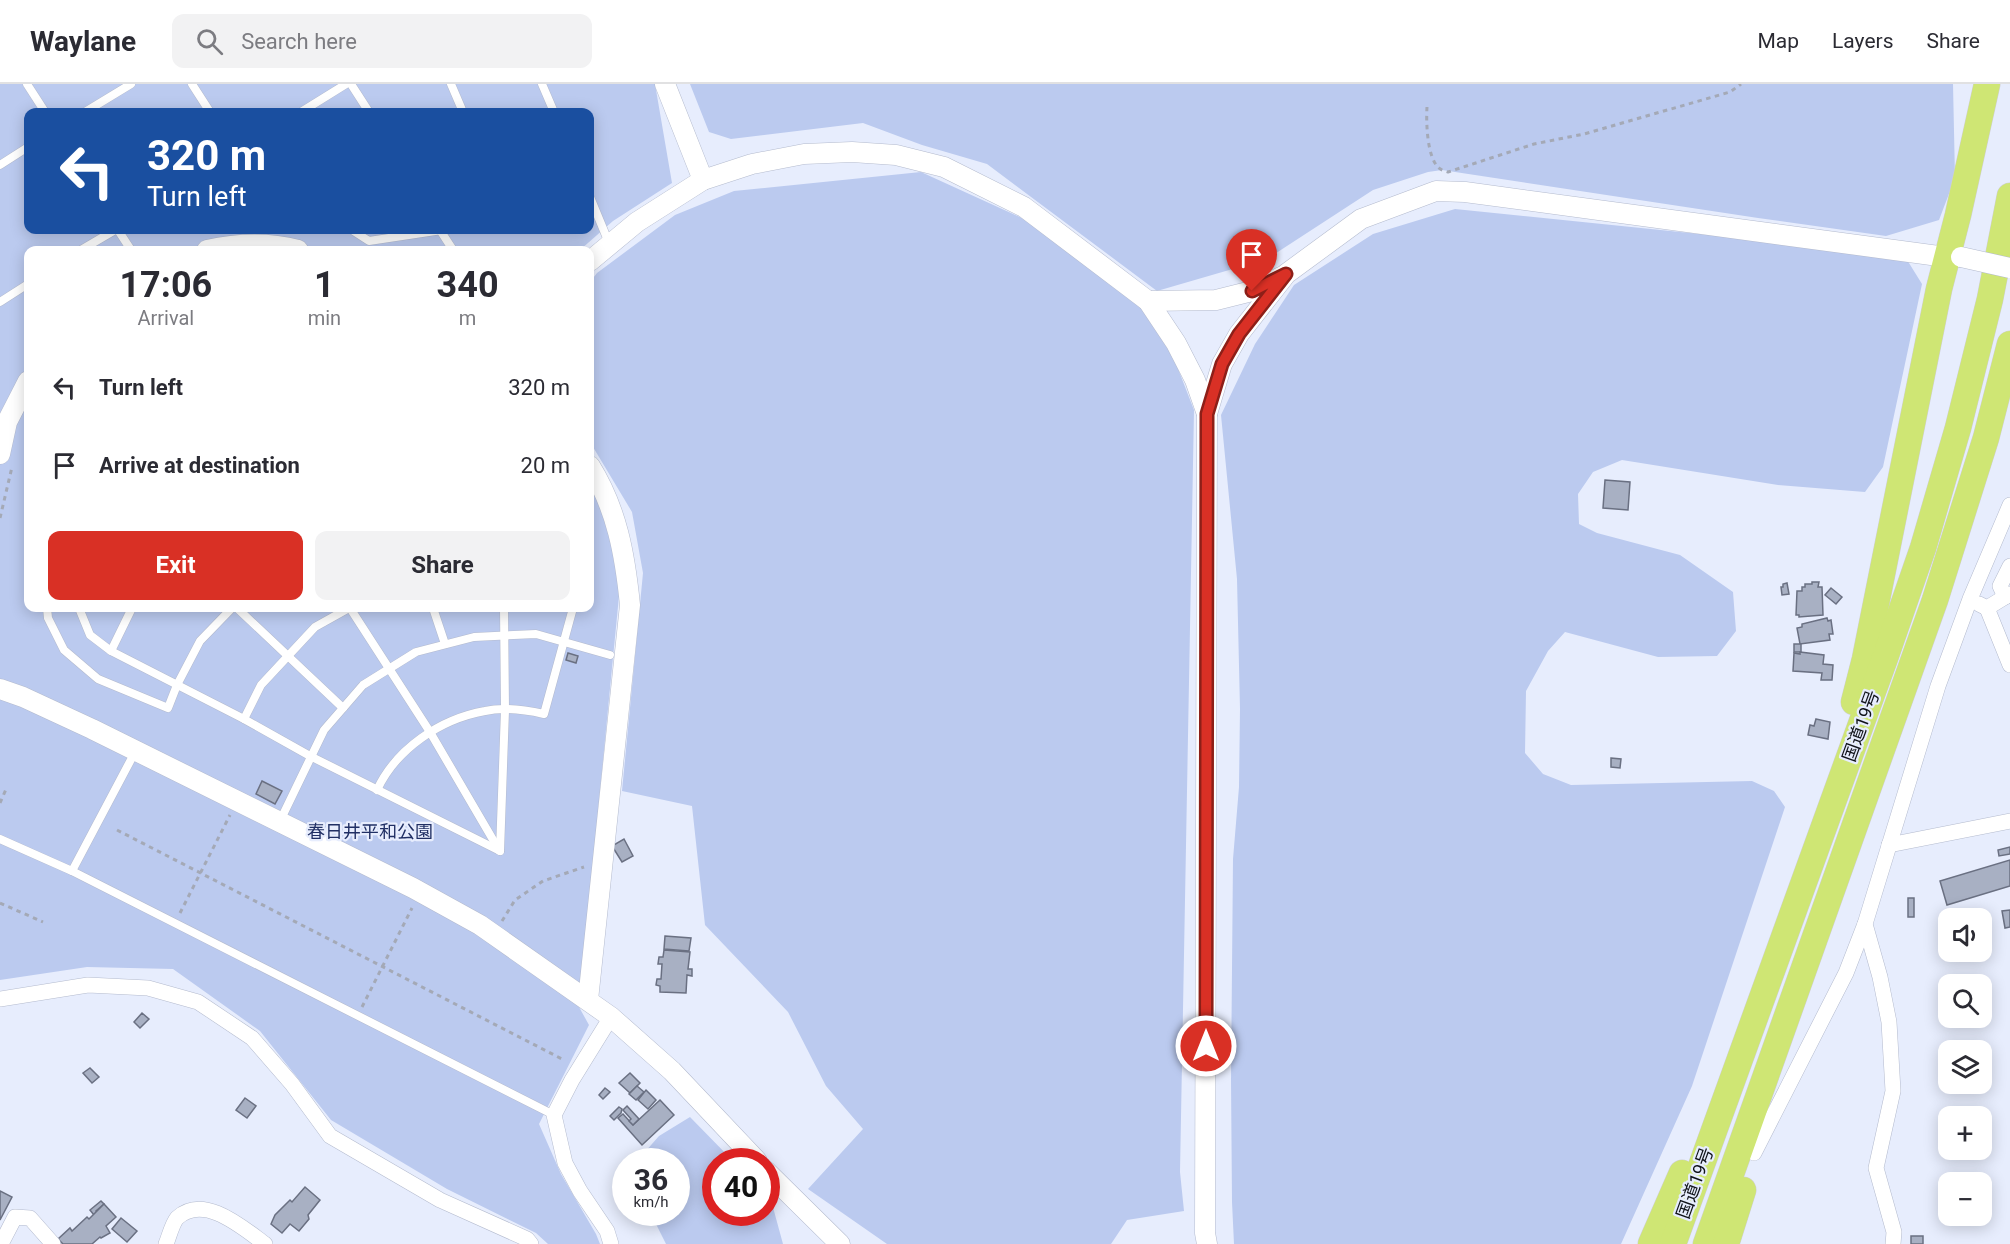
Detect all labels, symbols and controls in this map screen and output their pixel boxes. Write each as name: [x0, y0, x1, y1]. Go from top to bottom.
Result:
search box: [172, 14, 592, 68]
text: Waylane: [30, 25, 136, 58]
icon: search: [193, 25, 226, 58]
text: Search here: [241, 29, 357, 54]
text: Map: [1757, 29, 1799, 53]
text: Layers: [1832, 29, 1893, 53]
text: Share: [1926, 29, 1980, 53]
text: 320 m: [147, 131, 266, 180]
icon: left: [48, 132, 126, 210]
text: Turn left: [147, 181, 247, 213]
pin: [1226, 229, 1277, 291]
icon: arrive: [1235, 238, 1268, 271]
text: 17:06: [119, 264, 212, 306]
text: 1: [314, 264, 335, 306]
text: 340: [437, 264, 499, 306]
text: Arrival: [137, 306, 194, 330]
text: min: [308, 306, 341, 330]
text: m: [459, 306, 476, 330]
icon: left: [48, 371, 81, 404]
text: Turn left: [99, 375, 183, 400]
text: 320 m: [508, 375, 570, 400]
icon: arrive: [48, 449, 81, 482]
text: Arrive at destination: [99, 453, 300, 478]
text: 20 m: [521, 453, 570, 478]
button: Exit: [48, 531, 303, 600]
button: Share: [315, 531, 570, 600]
street label: 国道19号: [1838, 687, 1883, 764]
park label: 春日井平和公園: [307, 821, 433, 842]
map controls: [1938, 908, 1992, 1226]
button: sound: [1938, 908, 1992, 962]
button: search: [1938, 974, 1992, 1028]
position arrow: [1174, 1014, 1238, 1078]
button: layers: [1938, 1040, 1992, 1094]
button: +: [1938, 1106, 1992, 1160]
street label: 国道19号: [1672, 1144, 1717, 1221]
speed limit sign: 40: [702, 1148, 780, 1226]
text: 36: [634, 1162, 668, 1197]
button: −: [1938, 1172, 1992, 1226]
text: km/h: [633, 1193, 669, 1211]

